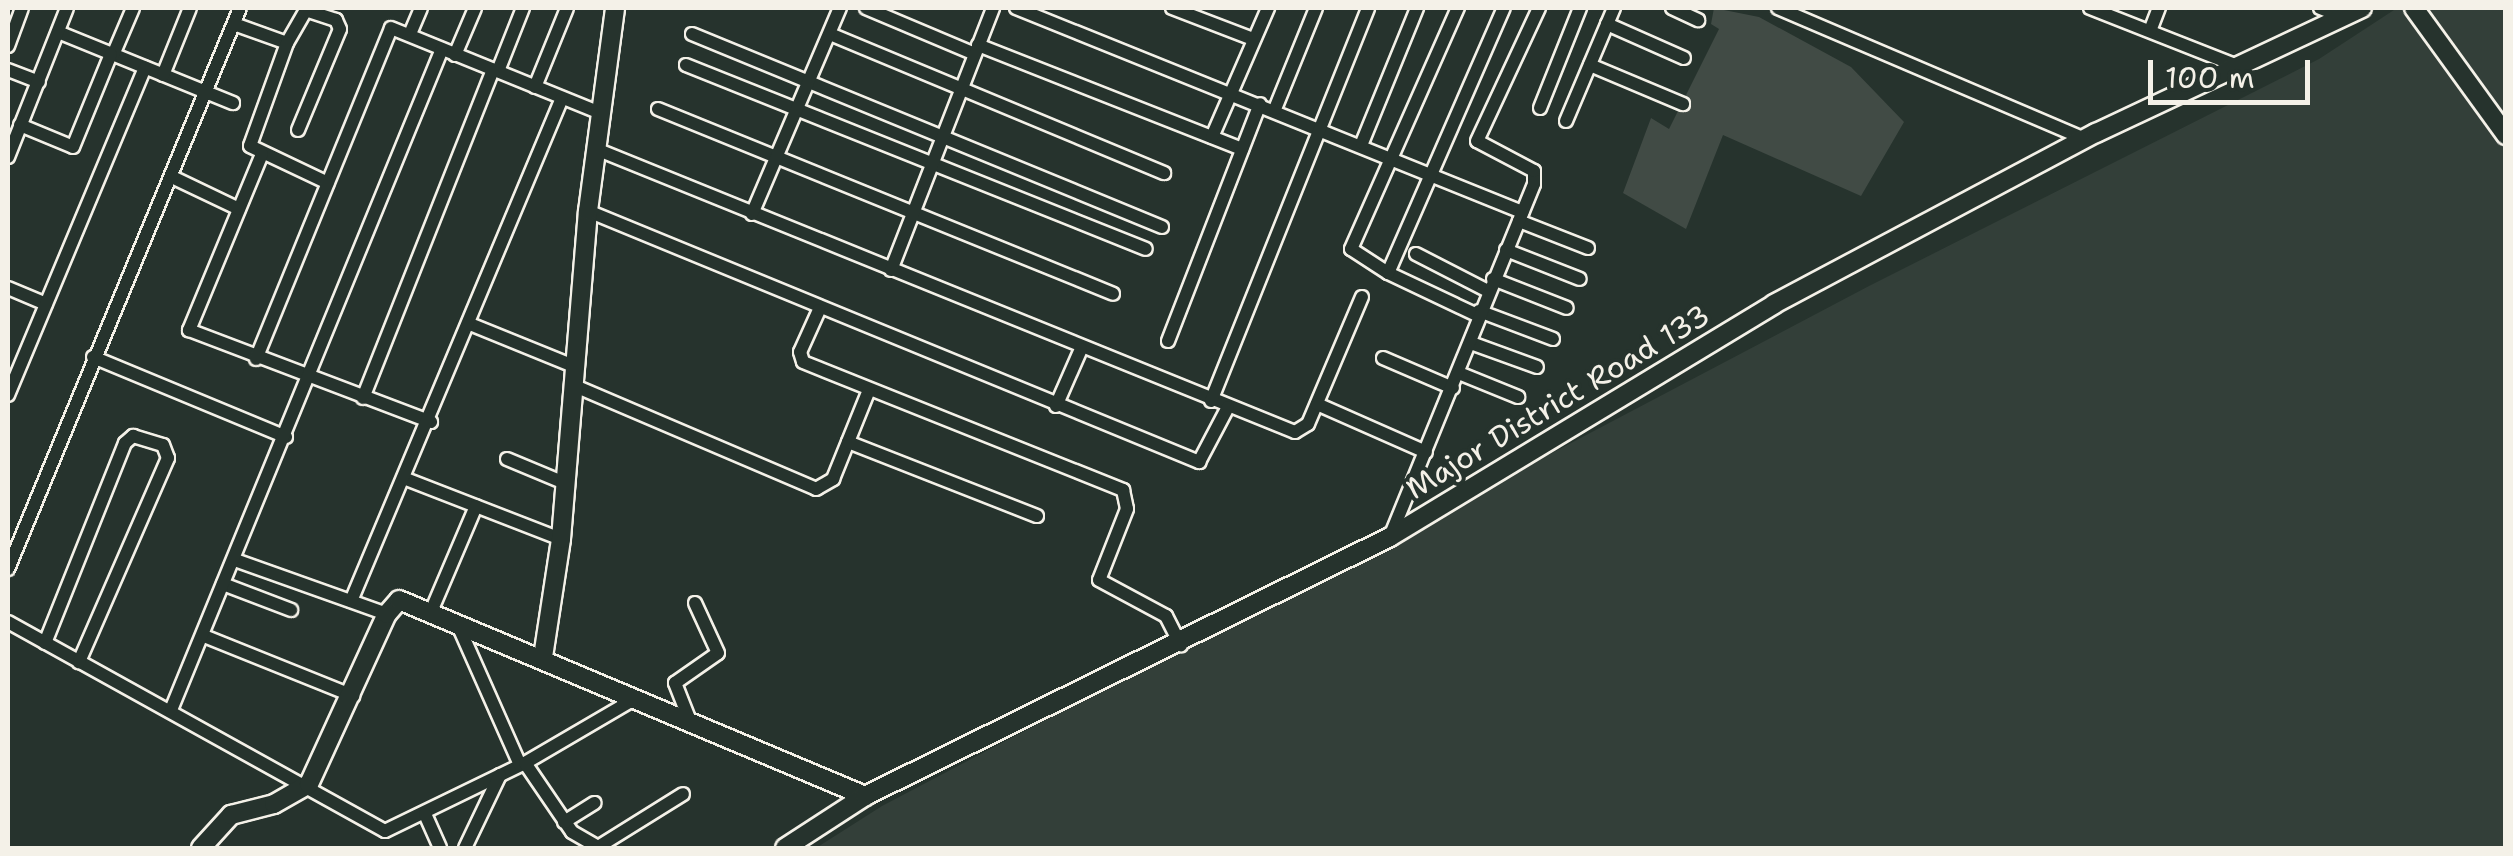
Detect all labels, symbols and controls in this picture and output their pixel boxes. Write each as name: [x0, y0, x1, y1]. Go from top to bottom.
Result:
scale bar: [2153, 40, 2316, 102]
text: 100 m: [2165, 57, 2255, 98]
street label: Major District Road 133: [1400, 297, 1716, 507]

